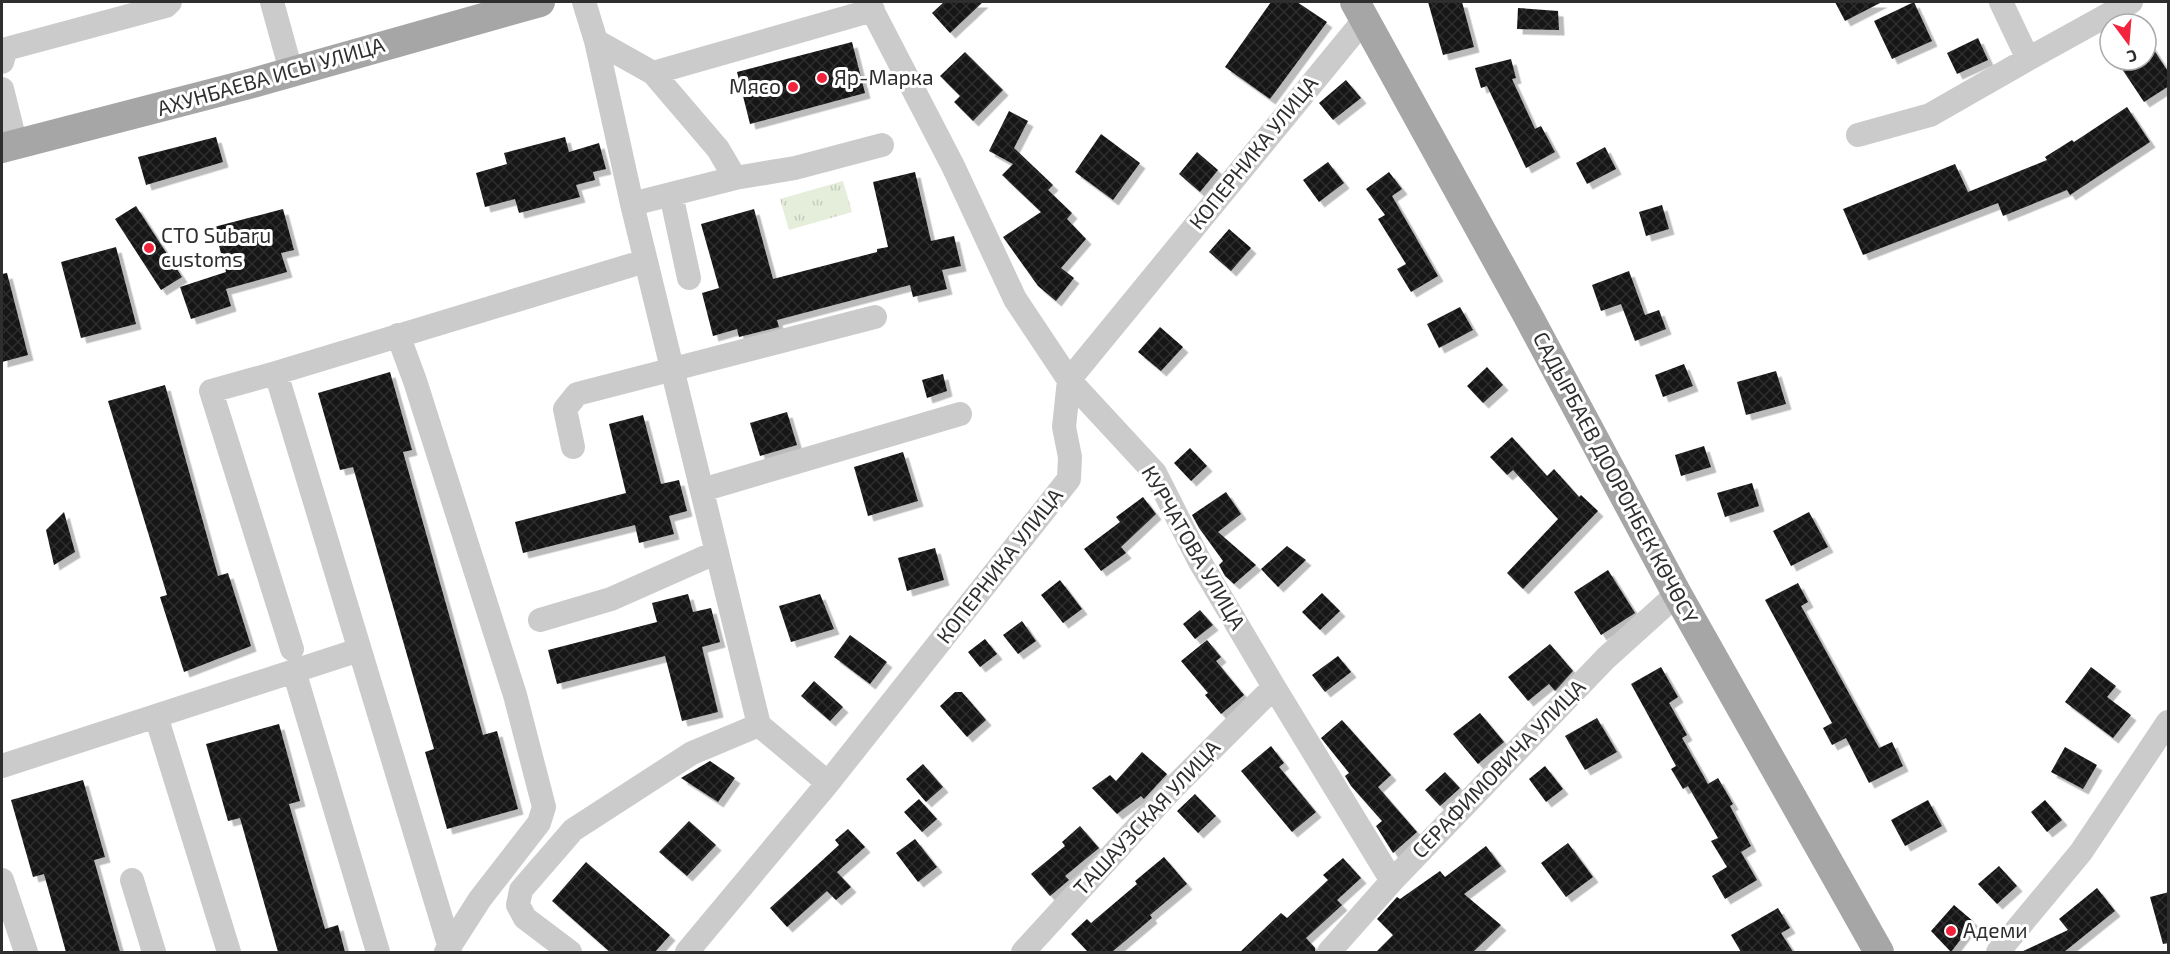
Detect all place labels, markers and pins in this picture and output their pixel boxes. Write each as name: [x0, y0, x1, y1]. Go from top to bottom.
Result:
place label: Яр-Марка: [834, 64, 934, 89]
marker: Яр-Марка: [815, 71, 829, 85]
place label: Мясо: [729, 73, 781, 98]
marker: Мясо: [786, 80, 800, 94]
place label: СТО Subaru customs: [161, 222, 271, 271]
marker: СТО Subaru customs: [142, 241, 156, 255]
place label: Адеми: [1963, 917, 2028, 942]
marker: Адеми: [1944, 924, 1958, 938]

